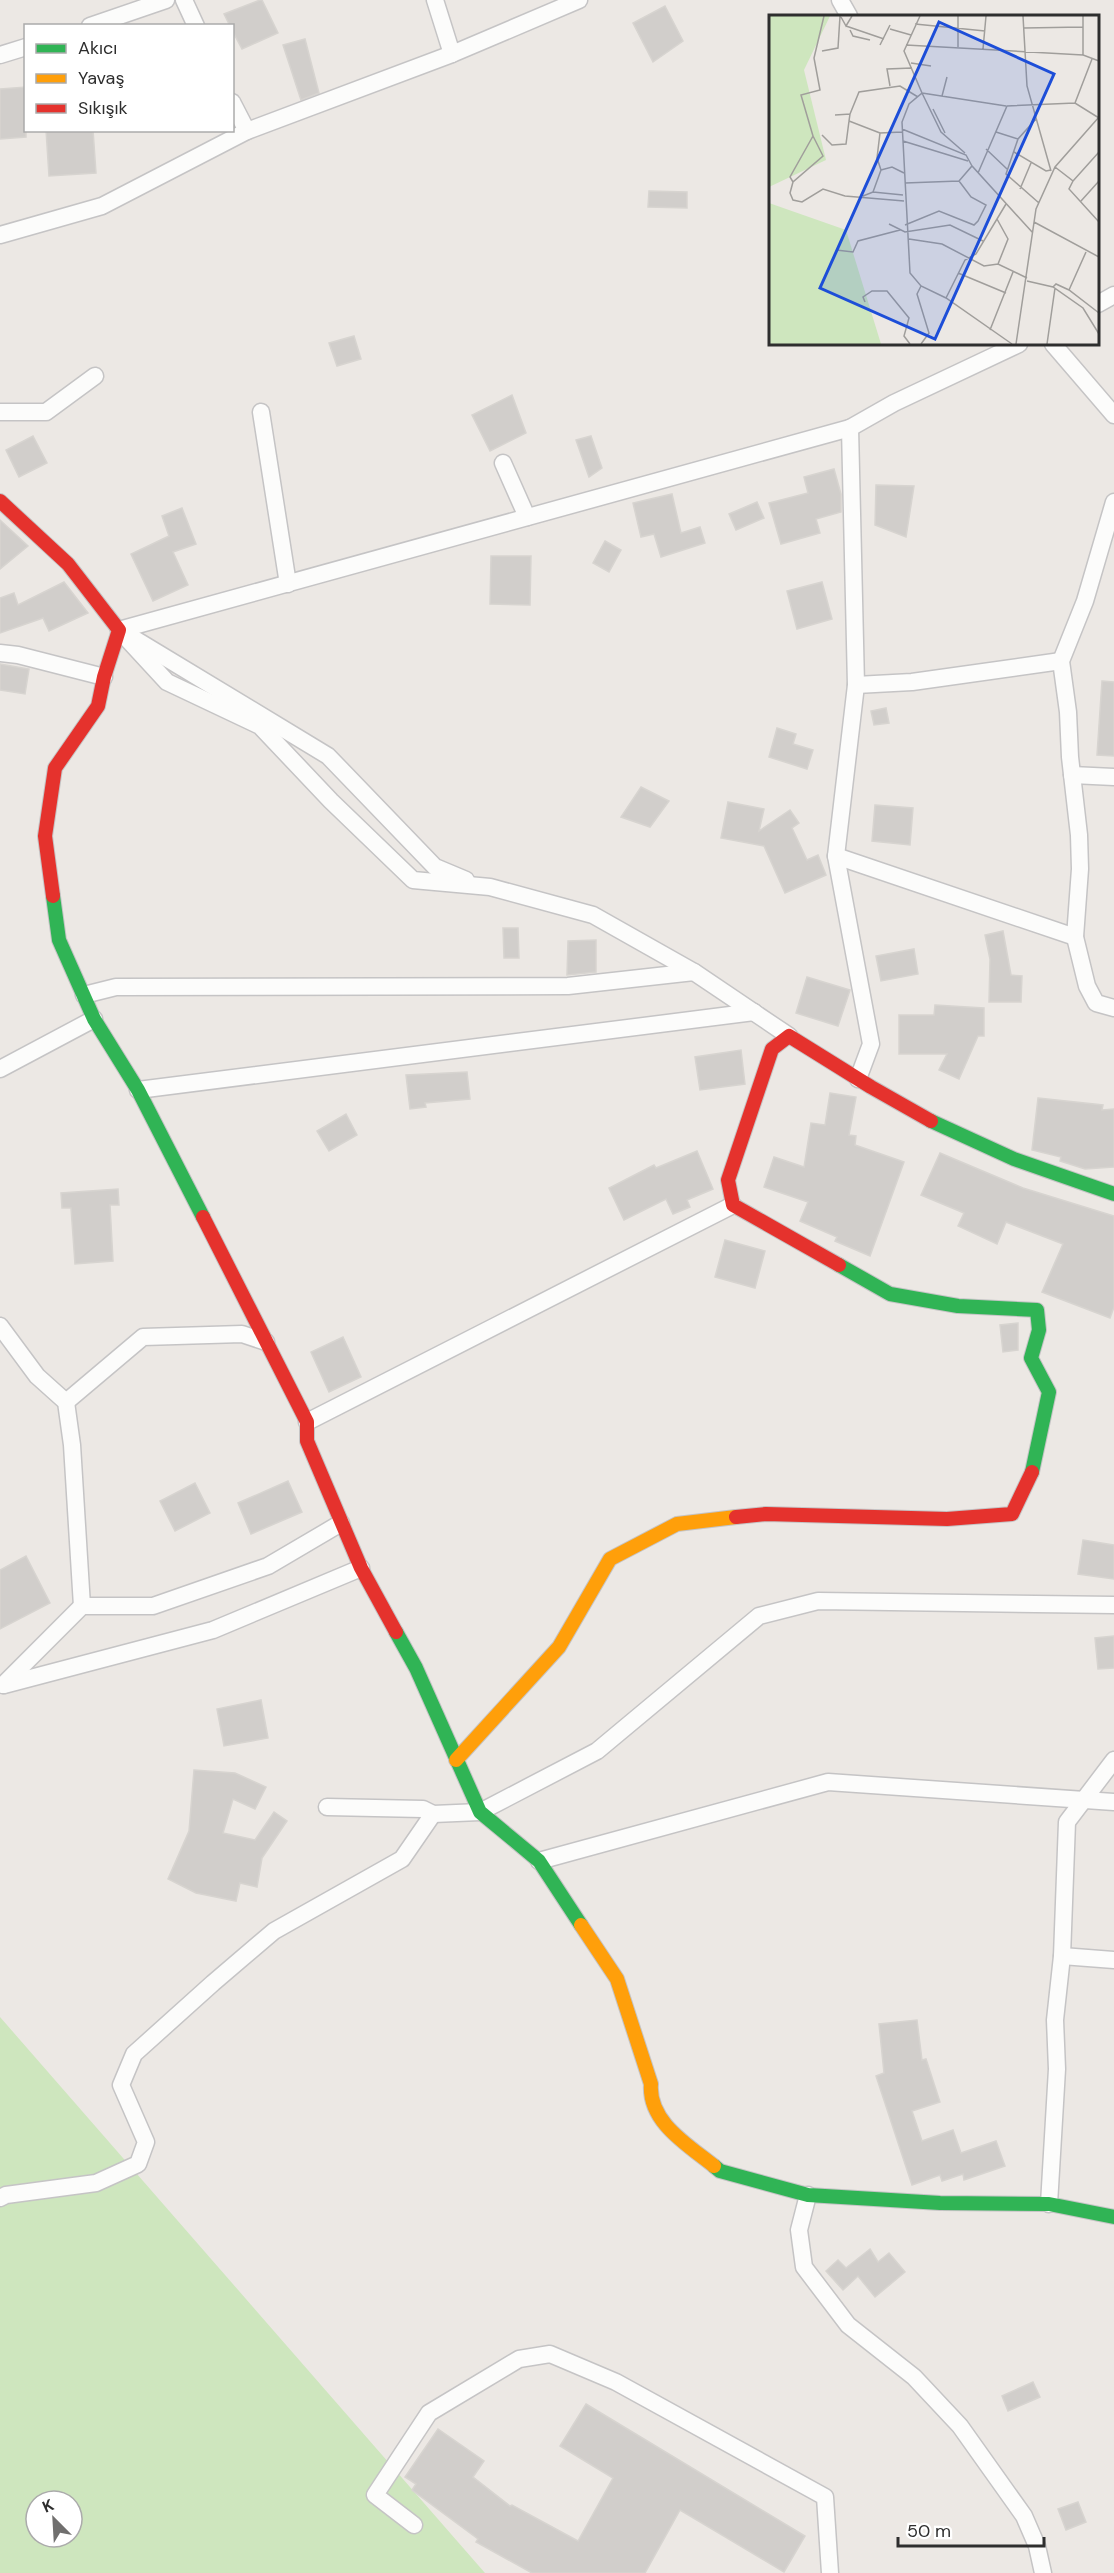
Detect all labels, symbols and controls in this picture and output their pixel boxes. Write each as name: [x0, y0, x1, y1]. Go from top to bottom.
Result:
inset map: [769, 15, 1099, 345]
legend: [24, 24, 234, 132]
text: Akıcı: [78, 36, 117, 60]
text: Yavaş: [78, 66, 124, 90]
text: Sıkışık: [78, 96, 128, 120]
north arrow: [24, 2489, 84, 2549]
text: K: [39, 2494, 58, 2517]
scale bar: [898, 2510, 1044, 2548]
text: 50 m: [907, 2519, 951, 2543]

